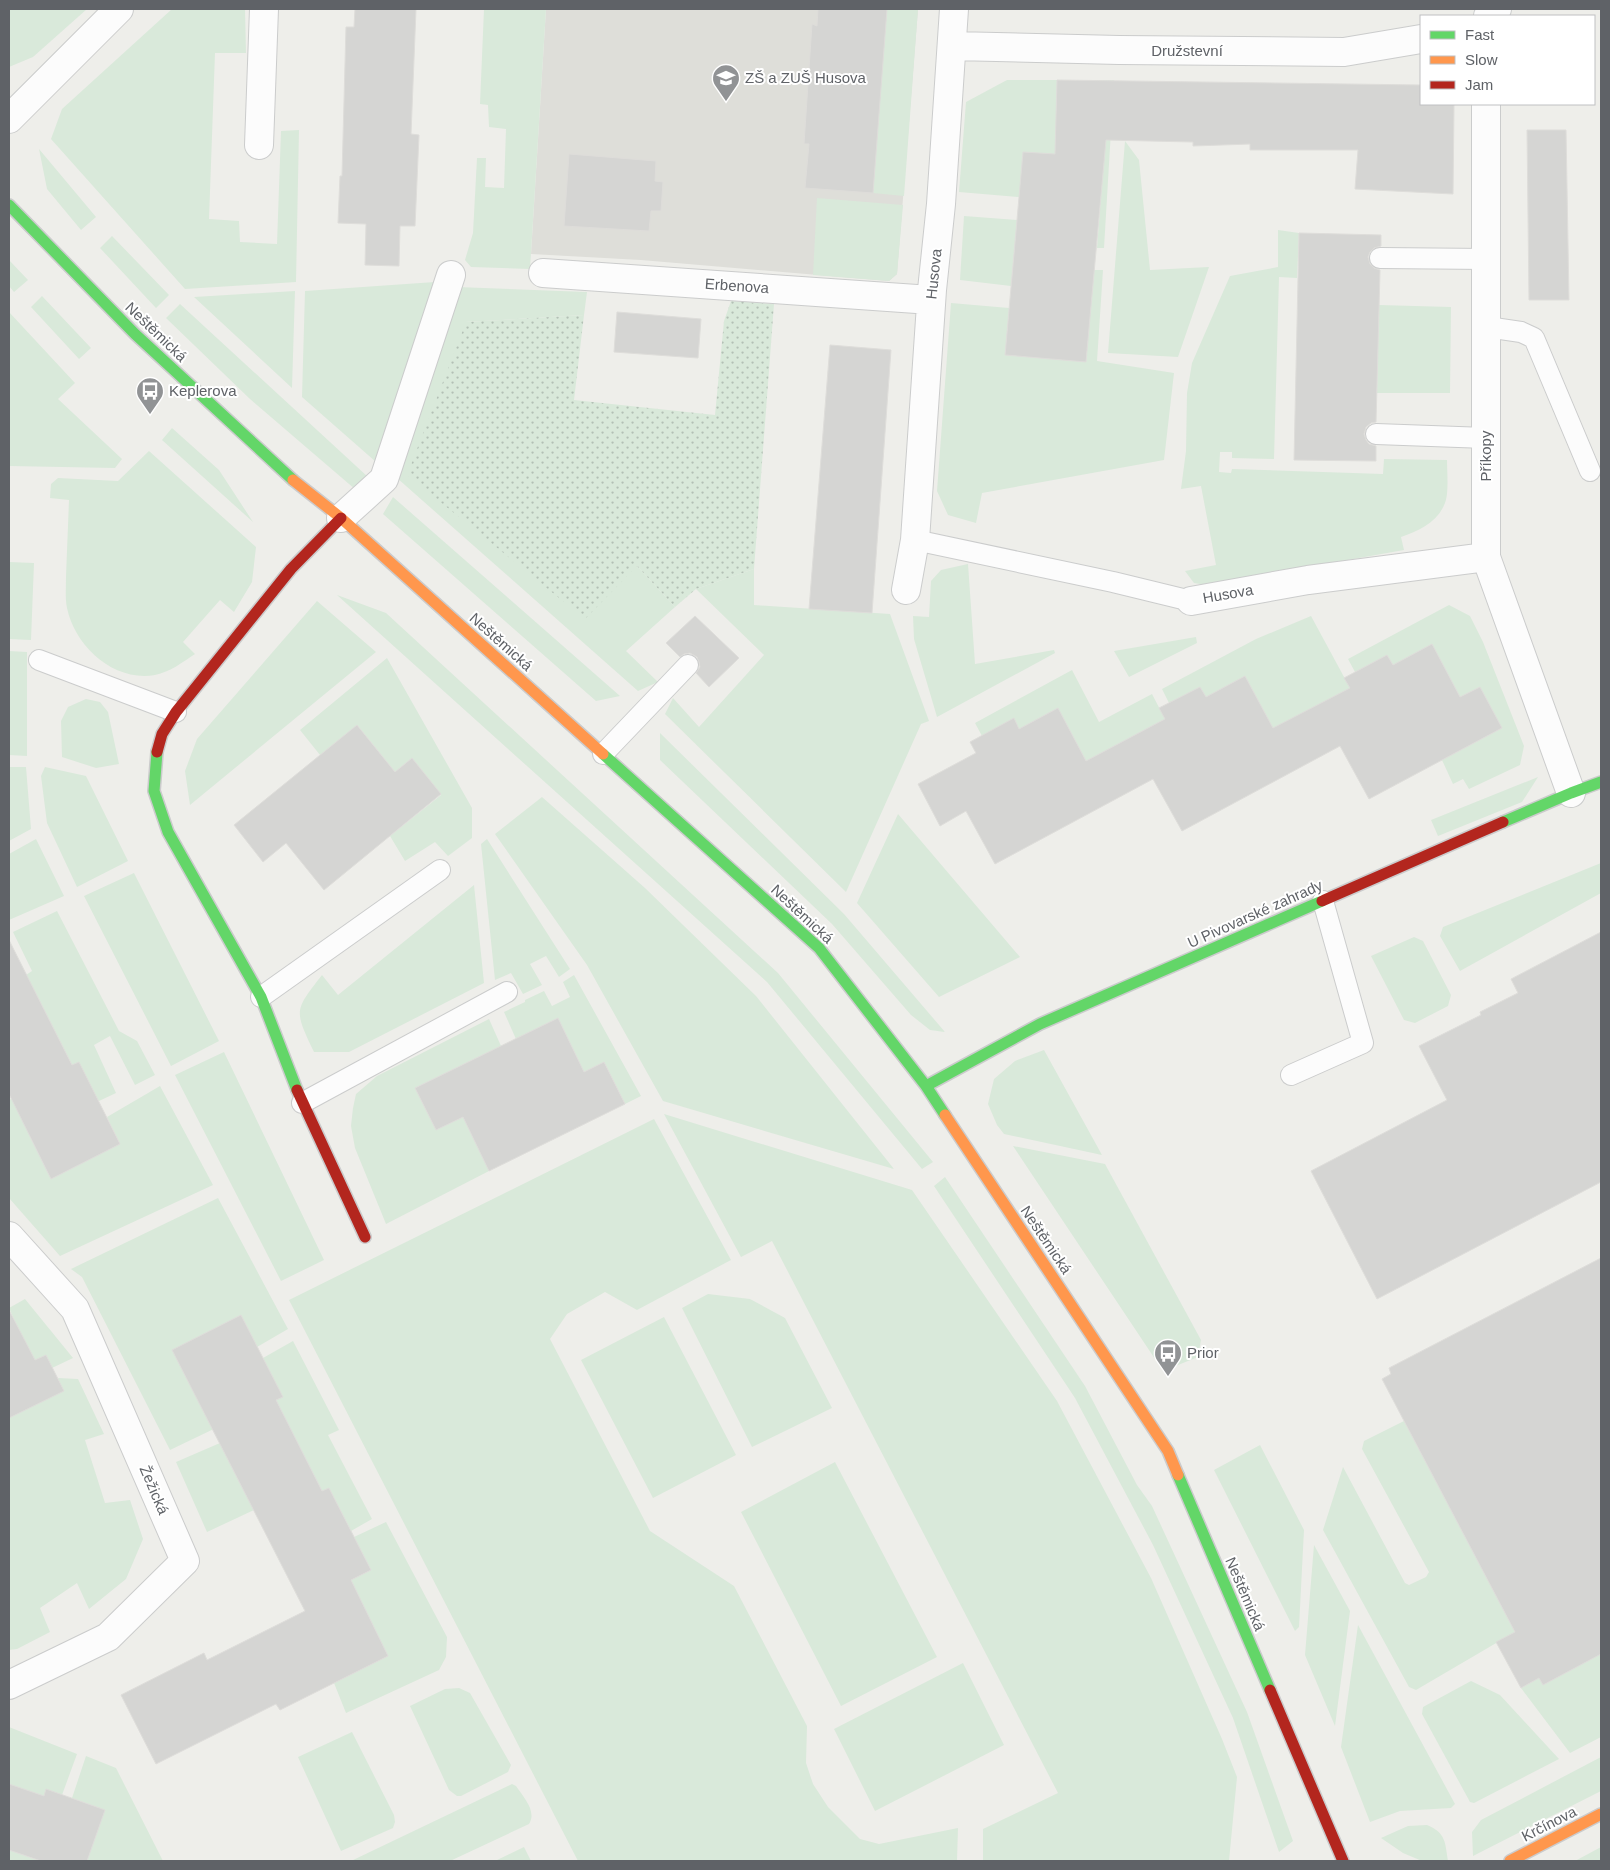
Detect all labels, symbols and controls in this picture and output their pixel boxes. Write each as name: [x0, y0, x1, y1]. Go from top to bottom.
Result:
legend: [1420, 15, 1595, 105]
text: Fast: [1465, 26, 1495, 43]
street label: Družstevní: [1151, 42, 1224, 59]
text: Slow: [1465, 51, 1498, 68]
school or university icon: ZŠ a ZUŠ Husova: [711, 63, 741, 102]
place label: ZŠ a ZUŠ Husova: [745, 69, 867, 86]
text: Jam: [1465, 76, 1493, 93]
street label: Husova: [922, 247, 945, 300]
street label: Erbenova: [704, 275, 770, 296]
street label: Neštěmická: [122, 298, 191, 365]
bus stop icon: Keplerova: [135, 376, 165, 415]
place label: Keplerova: [169, 382, 237, 399]
street label: Příkopy: [1477, 430, 1494, 481]
street label: Husova: [1201, 581, 1255, 606]
street label: Neštěmická: [467, 609, 537, 675]
street label: U Pivovarské zahrady: [1185, 876, 1325, 951]
street label: Neštěmická: [768, 881, 837, 947]
street label: Neštěmická: [1017, 1202, 1076, 1277]
bus stop icon: Prior: [1153, 1338, 1183, 1377]
place label: Prior: [1187, 1344, 1219, 1361]
street label: Žežická: [137, 1463, 173, 1518]
street label: Neštěmická: [1222, 1554, 1269, 1634]
street label: Krčínova: [1519, 1802, 1580, 1845]

